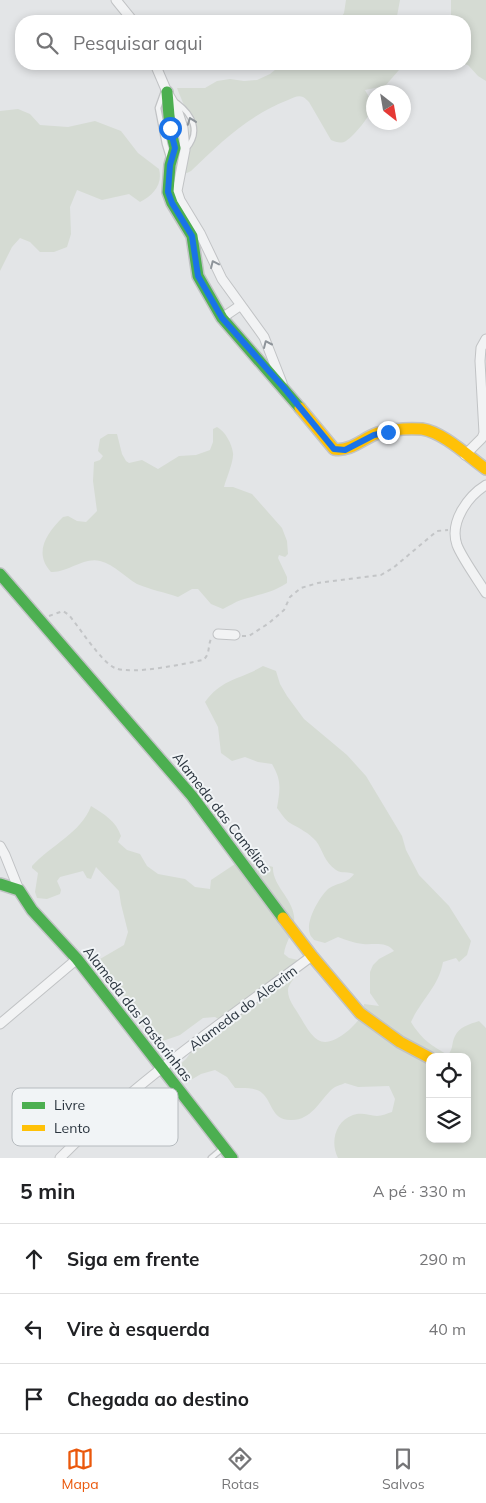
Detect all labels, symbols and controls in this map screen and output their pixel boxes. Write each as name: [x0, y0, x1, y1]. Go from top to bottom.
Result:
search box: [15, 15, 471, 70]
icon: search: [33, 29, 61, 57]
text: Pesquisar aqui: [73, 31, 203, 55]
north arrow: [366, 85, 411, 130]
route start: [159, 117, 182, 140]
one-way arrow: [187, 117, 197, 126]
one-way arrow: [210, 260, 221, 269]
one-way arrow: [263, 340, 273, 349]
route end: [377, 421, 400, 444]
street label: Alameda das Camélias: [169, 749, 275, 877]
street label: Alameda das Pastorinhas: [80, 943, 196, 1085]
street label: Alameda do Alecrim: [185, 961, 301, 1055]
map controls: [426, 1053, 471, 1143]
button: locate: [426, 1053, 471, 1098]
legend: [12, 1088, 178, 1146]
text: Livre: [54, 1096, 85, 1114]
button: layers: [426, 1098, 471, 1143]
text: Lento: [54, 1119, 90, 1137]
text: 5 min: [20, 1178, 75, 1204]
text: A pé · 330 m: [373, 1181, 466, 1201]
icon: ahead: [20, 1245, 48, 1273]
text: Siga em frente: [67, 1247, 199, 1271]
text: 290 m: [419, 1249, 466, 1269]
icon: left: [20, 1315, 48, 1343]
text: Vire à esquerda: [67, 1317, 210, 1341]
text: 40 m: [429, 1319, 466, 1339]
icon: arrive: [20, 1385, 48, 1413]
text: Chegada ao destino: [67, 1387, 249, 1411]
tab: Mapa: [61, 1445, 99, 1493]
tab: Rotas: [221, 1445, 259, 1493]
tab: Salvos: [382, 1445, 425, 1493]

